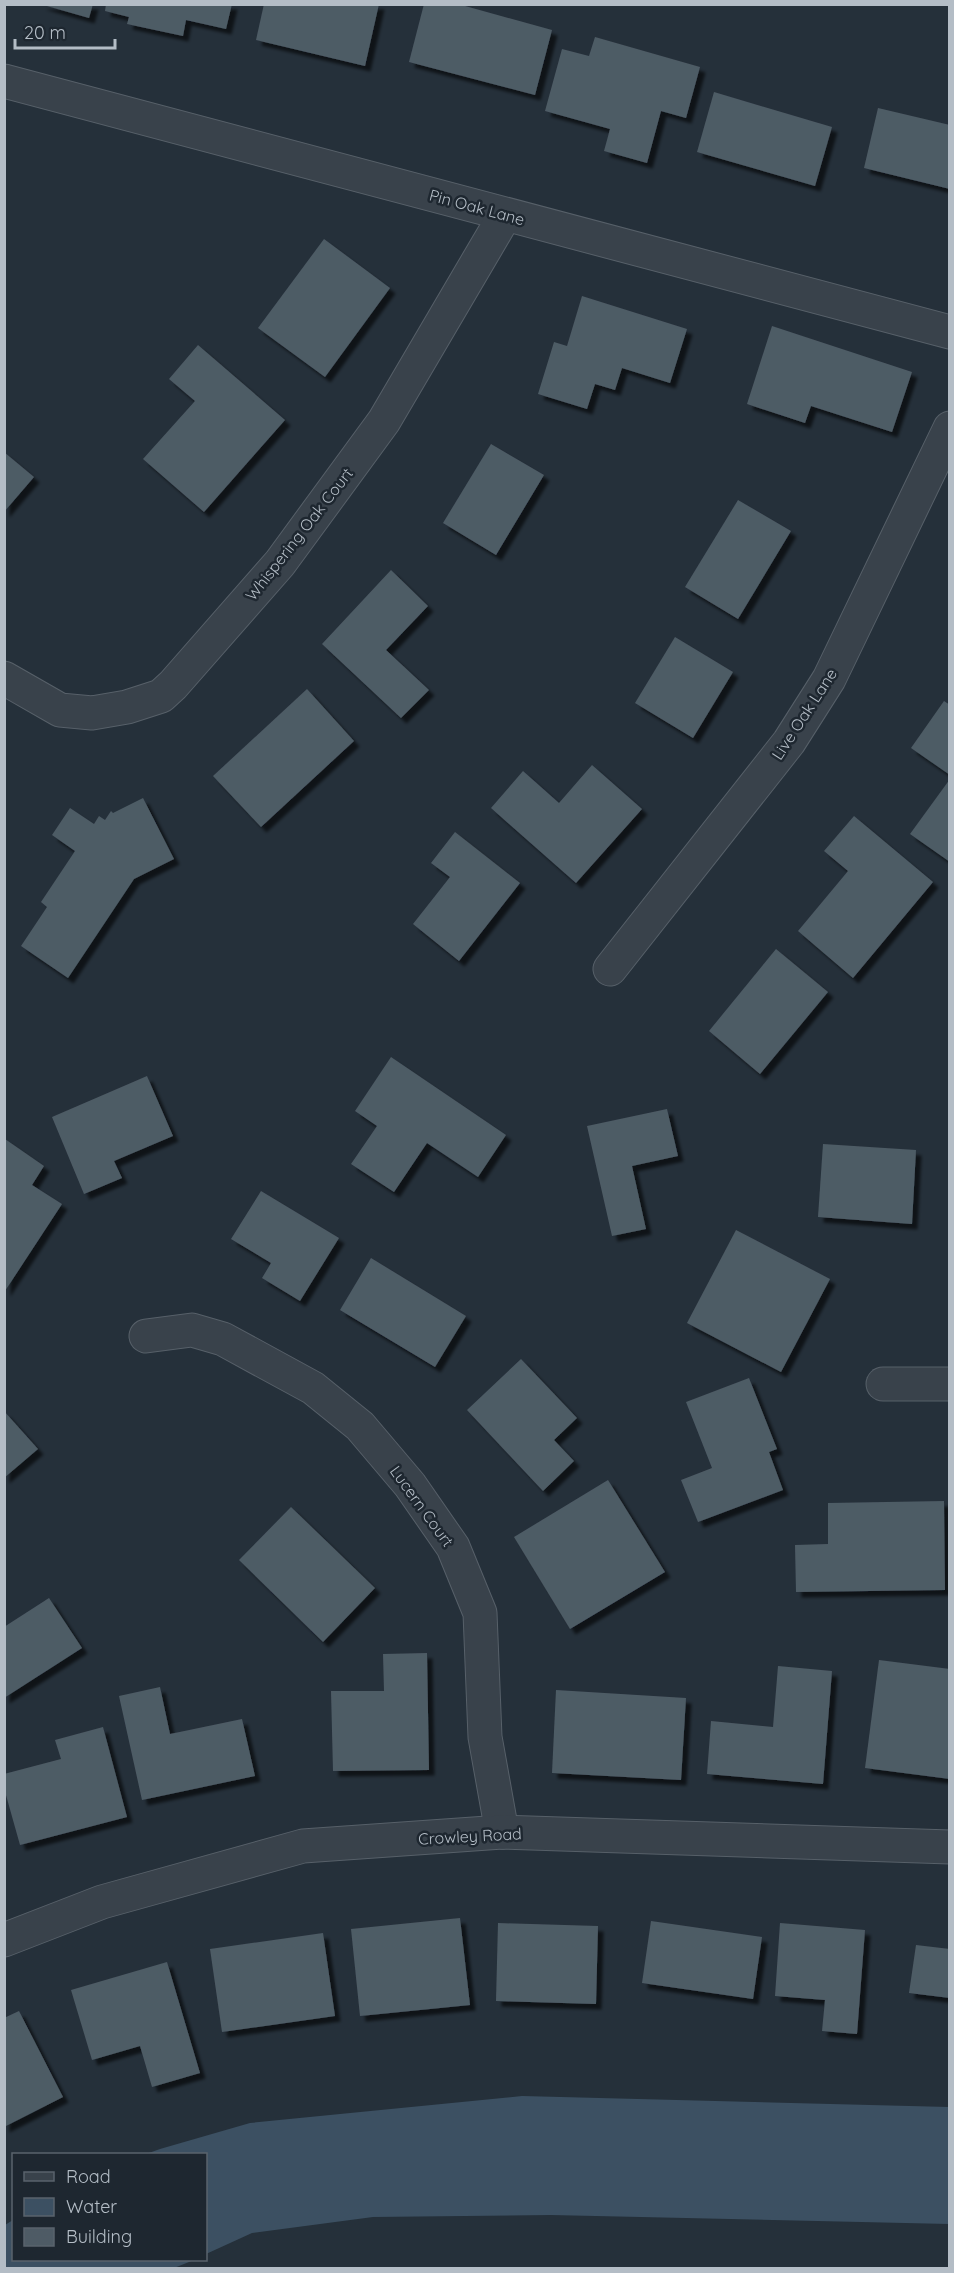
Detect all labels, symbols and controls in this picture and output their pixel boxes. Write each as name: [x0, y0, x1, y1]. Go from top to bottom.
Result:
scale bar: [15, 12, 116, 50]
text: 20 m: [24, 21, 66, 44]
street label: Pin Oak Lane: [427, 185, 527, 229]
street label: Whispering Oak Court: [241, 464, 357, 604]
street label: Live Oak Lane: [767, 664, 841, 764]
street label: Lucern Court: [386, 1461, 458, 1551]
street label: Crowley Road: [418, 1823, 522, 1849]
legend: [12, 2153, 207, 2261]
text: Road: [66, 2165, 111, 2188]
text: Water: [66, 2195, 117, 2218]
text: Building: [66, 2225, 132, 2248]

